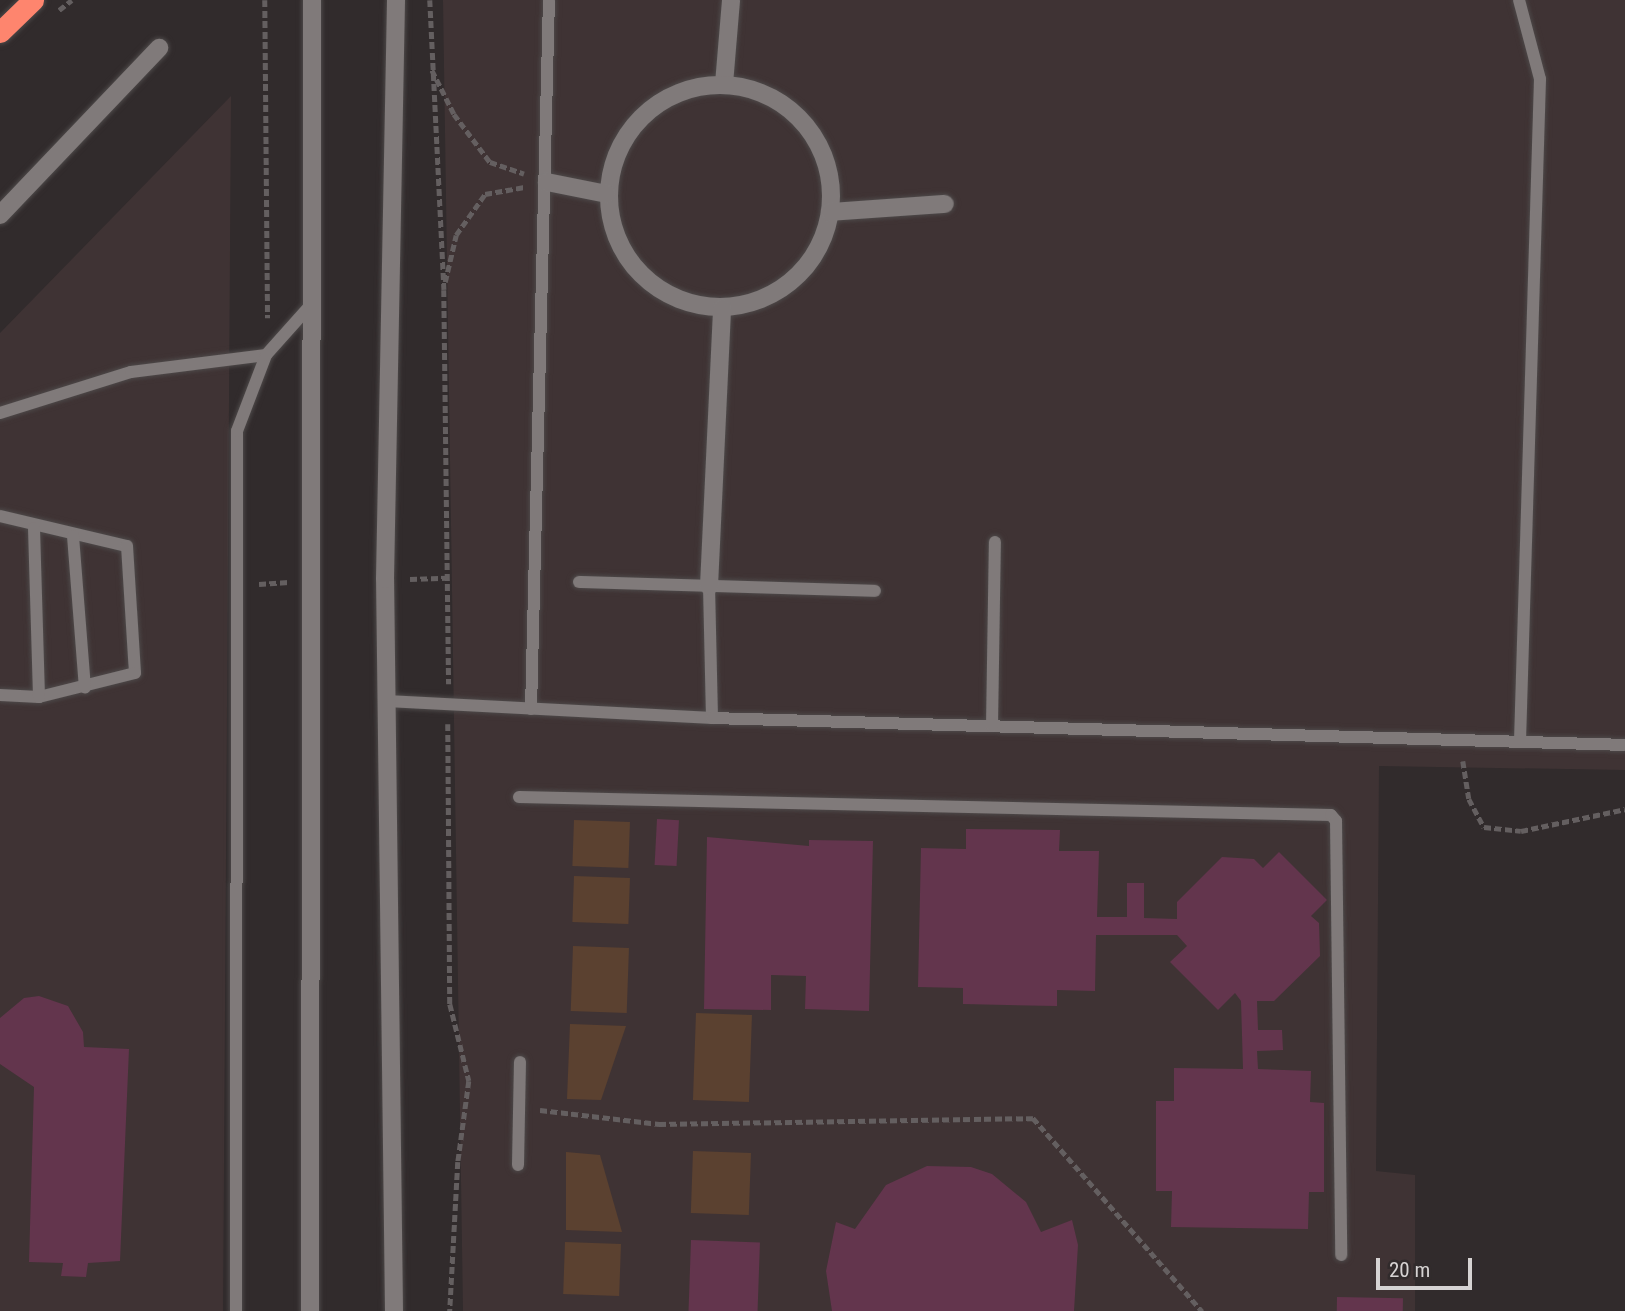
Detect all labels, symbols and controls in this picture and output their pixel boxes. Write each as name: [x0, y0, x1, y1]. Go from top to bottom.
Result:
scale bar: [1380, 1244, 1476, 1288]
text: 20 m: [1389, 1258, 1430, 1282]

